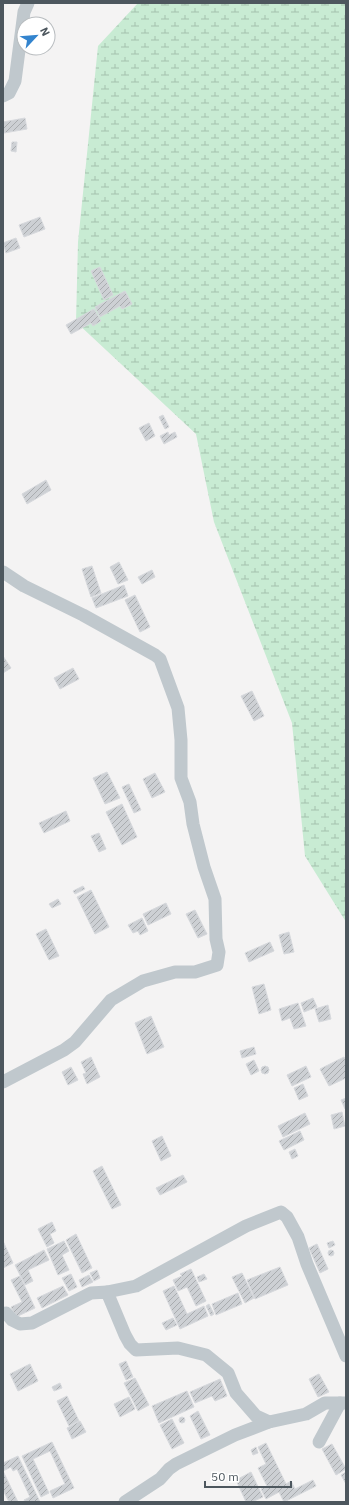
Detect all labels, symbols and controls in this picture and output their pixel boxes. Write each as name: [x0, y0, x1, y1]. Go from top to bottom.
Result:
north arrow: [16, 16, 56, 56]
text: N: [37, 25, 53, 38]
scale bar: [205, 1463, 291, 1489]
text: 50 m: [211, 1469, 239, 1484]

